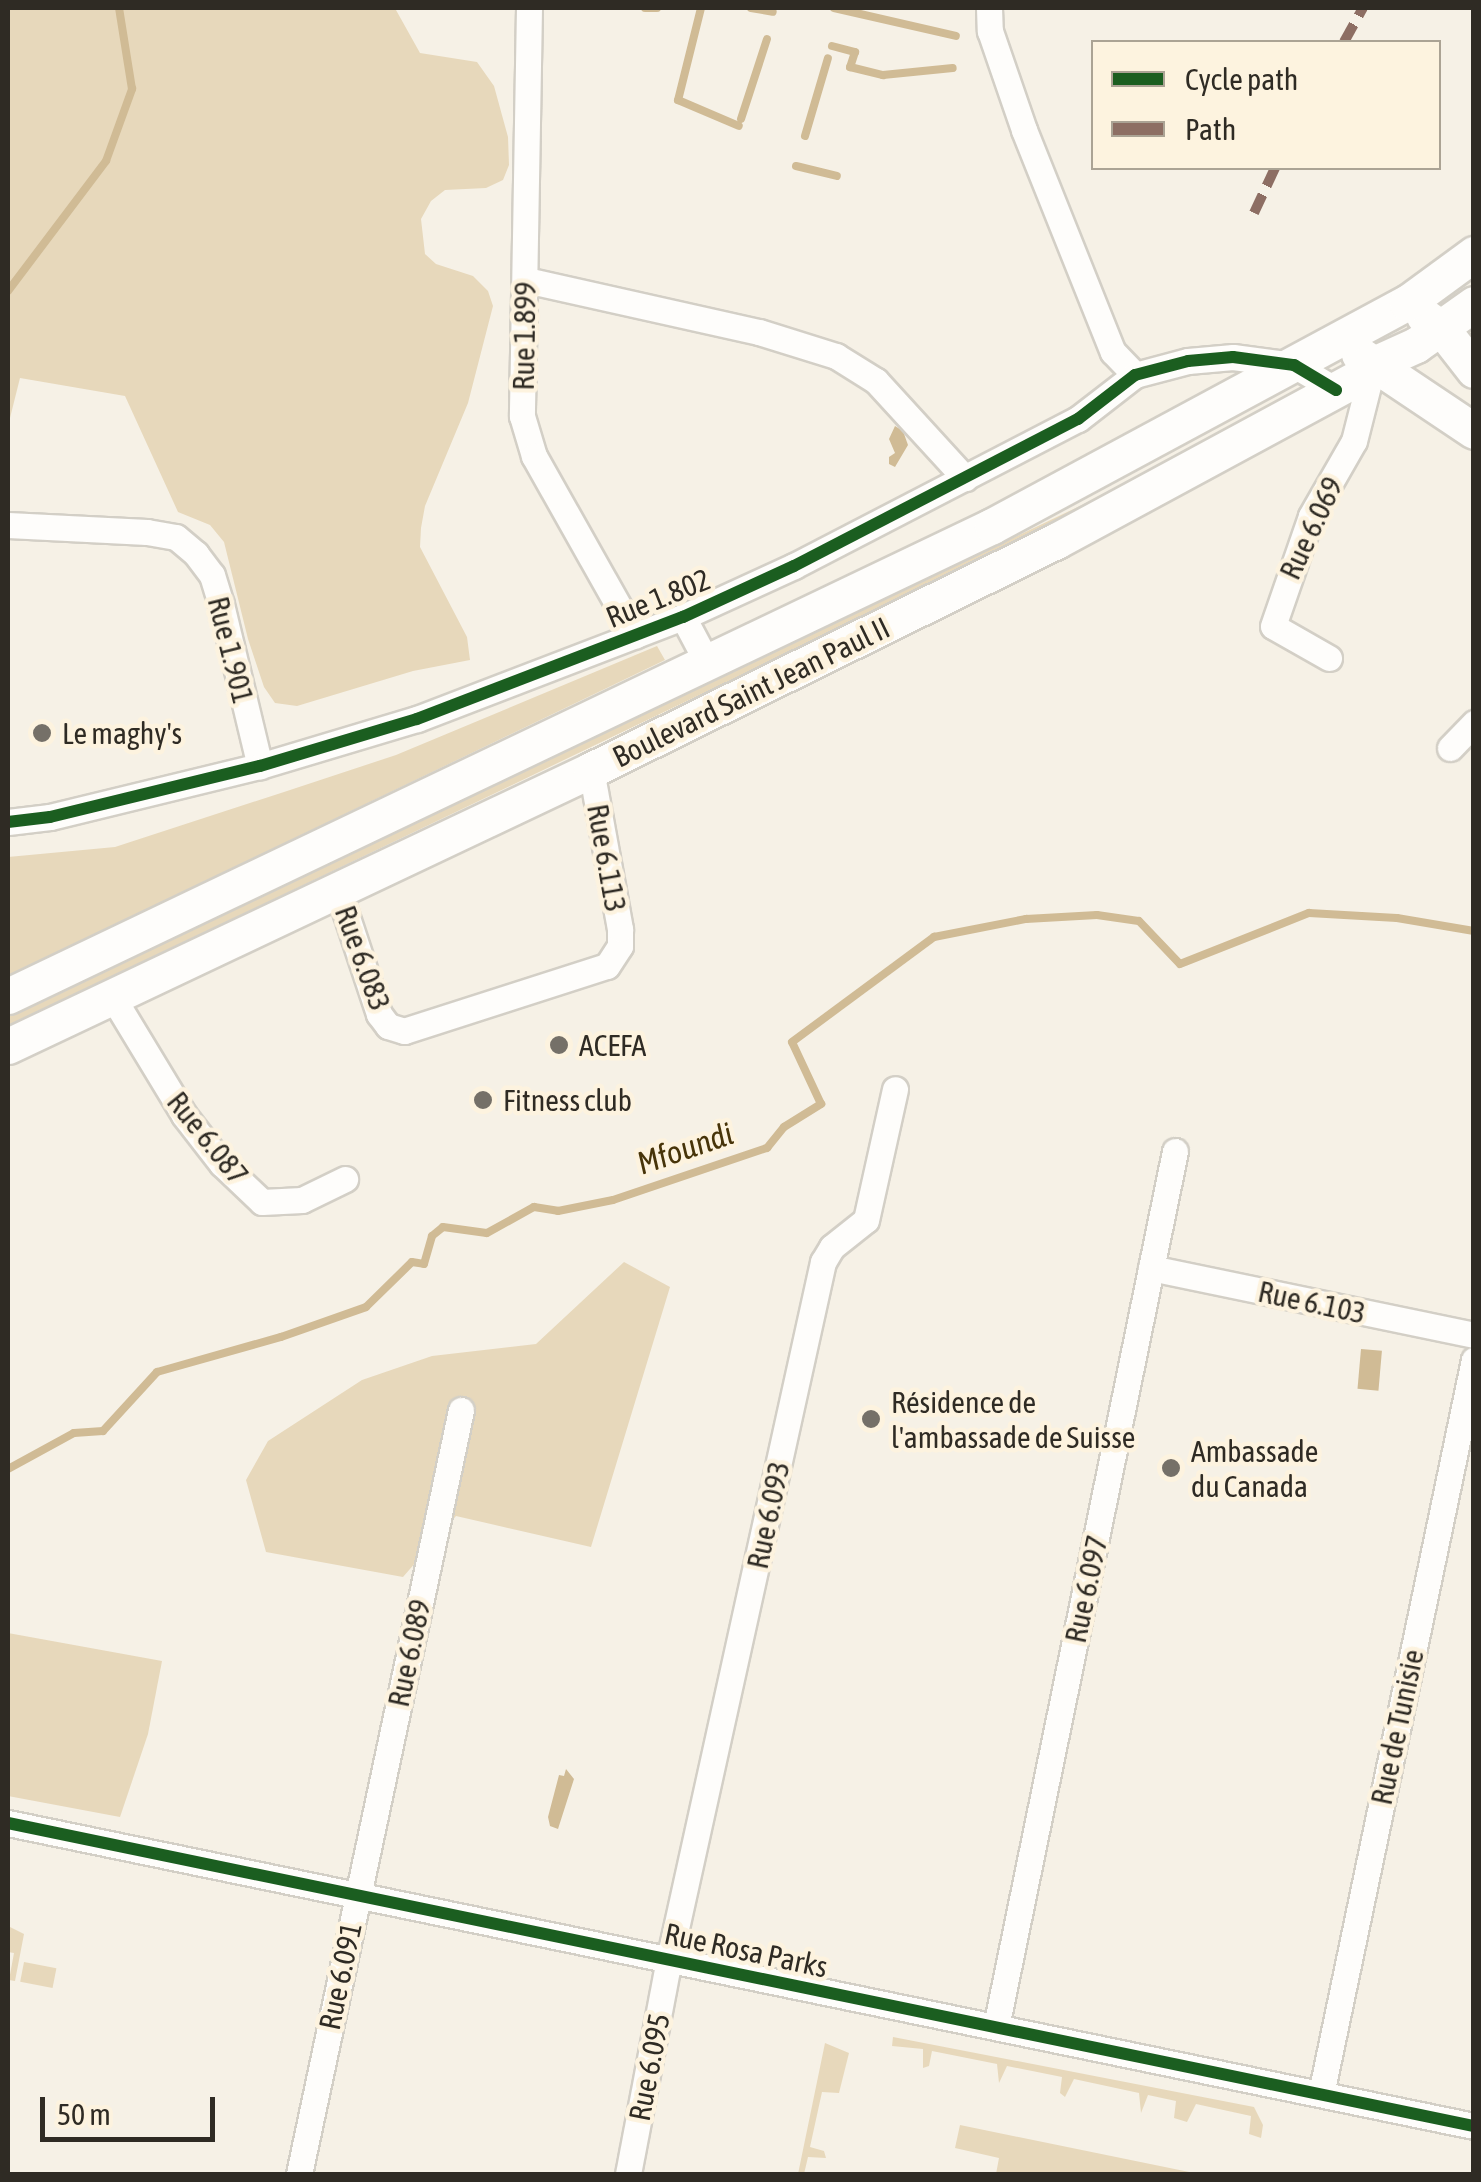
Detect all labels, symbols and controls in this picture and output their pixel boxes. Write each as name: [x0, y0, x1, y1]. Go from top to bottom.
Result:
legend: [1091, 40, 1441, 170]
text: Cycle path: [1185, 62, 1298, 96]
text: Path: [1185, 112, 1236, 146]
street label: Rue 1.899: [505, 281, 543, 391]
street label: Rue 6.069: [1272, 471, 1350, 585]
street label: Rue 1.802: [601, 561, 715, 635]
street label: Rue 1.901: [200, 593, 262, 707]
street label: Boulevard Saint Jean Paul II: [607, 609, 895, 775]
place label: Le maghy's: [62, 715, 182, 751]
marker: Le maghy's: [31, 722, 53, 744]
street label: Rue 6.113: [580, 801, 634, 915]
street label: Rue 6.083: [327, 901, 399, 1015]
place label: ACEFA: [579, 1027, 646, 1063]
marker: ACEFA: [548, 1034, 570, 1056]
place label: Fitness club: [503, 1082, 632, 1118]
street label: Rue 6.087: [160, 1084, 256, 1192]
marker: Fitness club: [472, 1089, 494, 1111]
water label: Mfoundi: [632, 1115, 738, 1183]
street label: Rue 6.103: [1255, 1273, 1369, 1331]
place label: Résidence de l'ambassade de Suisse: [891, 1384, 1135, 1454]
marker: Résidence de l'ambassade de Suisse: [860, 1408, 882, 1430]
place label: Ambassade du Canada: [1191, 1433, 1318, 1504]
marker: Ambassade du Canada: [1160, 1457, 1182, 1479]
street label: Rue 6.093: [739, 1458, 797, 1572]
street label: Rue 6.097: [1057, 1532, 1115, 1646]
street label: Rue 6.089: [380, 1596, 438, 1710]
street label: Rue de Tunisie: [1363, 1646, 1431, 1808]
street label: Rue Rosa Parks: [661, 1915, 831, 1985]
street label: Rue 6.091: [311, 1919, 369, 2033]
street label: Rue 6.095: [621, 2010, 677, 2124]
scale bar: [45, 2077, 220, 2139]
text: 50 m: [57, 2097, 111, 2131]

